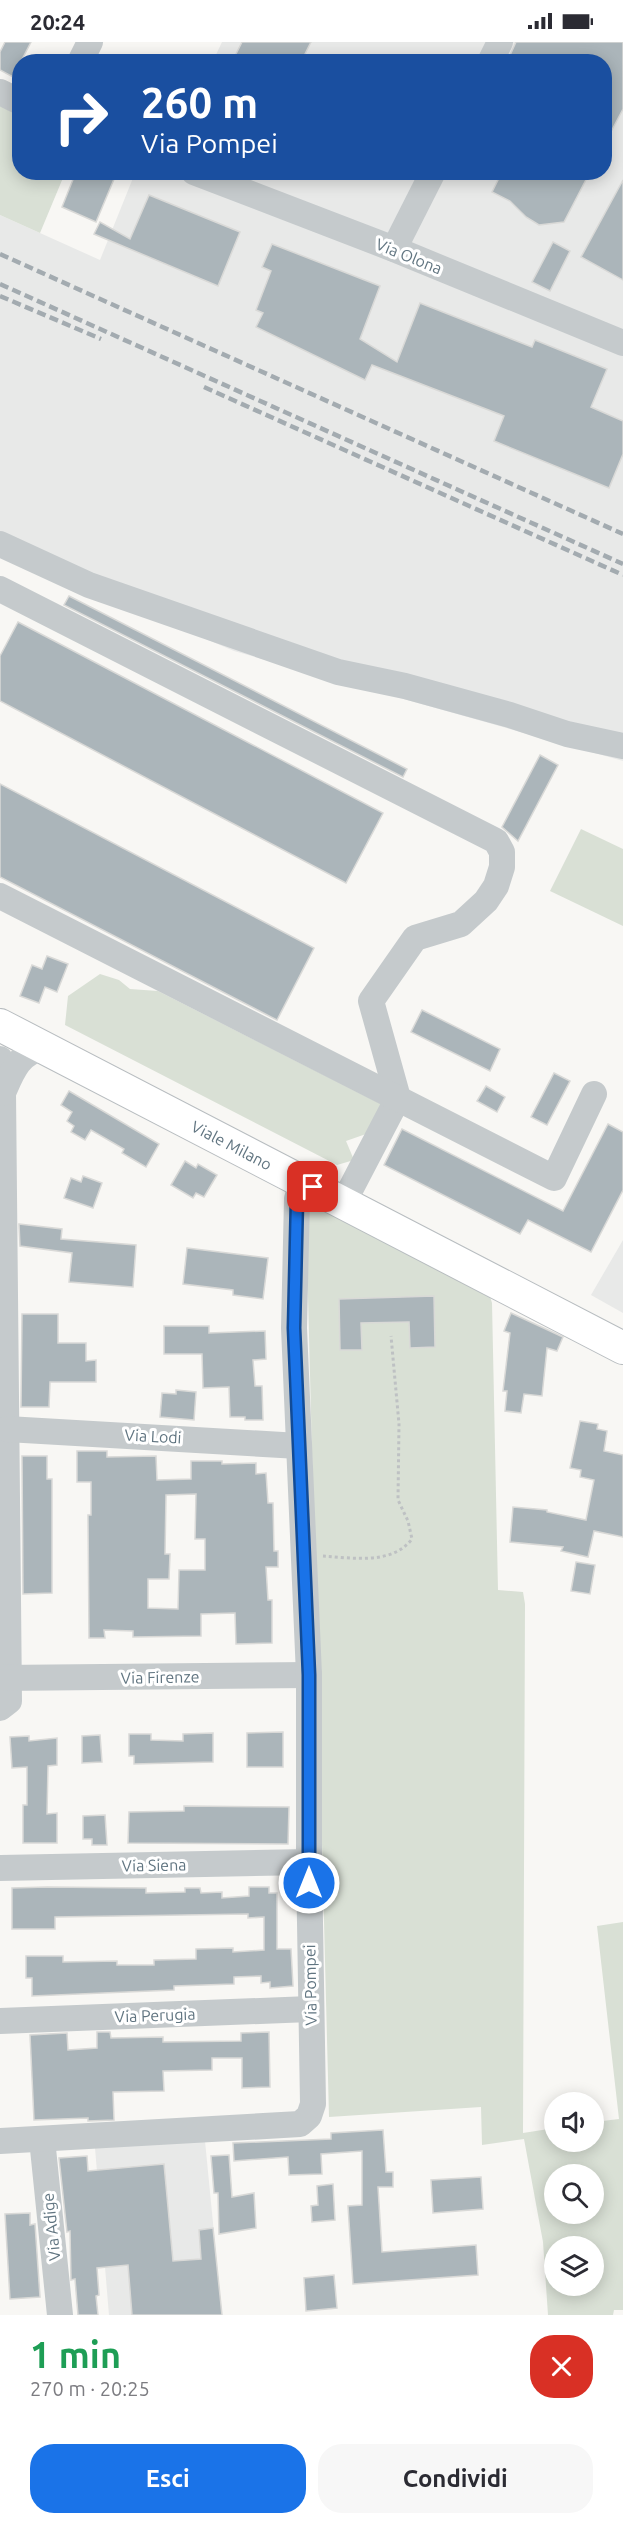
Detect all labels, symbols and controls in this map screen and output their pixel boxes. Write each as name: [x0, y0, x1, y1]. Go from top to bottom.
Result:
text: 20:24: [30, 9, 85, 34]
icon: right: [42, 78, 120, 156]
text: 260 m: [141, 79, 258, 126]
text: Via Pompei: [141, 128, 278, 158]
street label: Via Olona: [373, 235, 445, 277]
street label: Viale Milano: [188, 1117, 275, 1173]
pin: [287, 1161, 338, 1212]
icon: arrive: [296, 1170, 329, 1203]
street label: Via Lodi: [124, 1426, 182, 1446]
street label: Via Firenze: [120, 1667, 200, 1687]
position arrow: [277, 1851, 341, 1915]
street label: Via Siena: [121, 1855, 187, 1875]
street label: Via Pompei: [300, 1944, 320, 2026]
street label: Via Perugia: [114, 2005, 196, 2025]
map controls: [544, 2092, 604, 2296]
button: sound: [544, 2092, 604, 2152]
button: search: [544, 2164, 604, 2224]
street label: Via Adige: [38, 2192, 64, 2262]
button: layers: [544, 2236, 604, 2296]
text: 1 min: [30, 2334, 121, 2375]
button: close: [530, 2335, 593, 2398]
text: 270 m · 20:25: [30, 2377, 150, 2400]
button: Esci: [30, 2444, 306, 2513]
button: Condividi: [318, 2444, 593, 2513]

